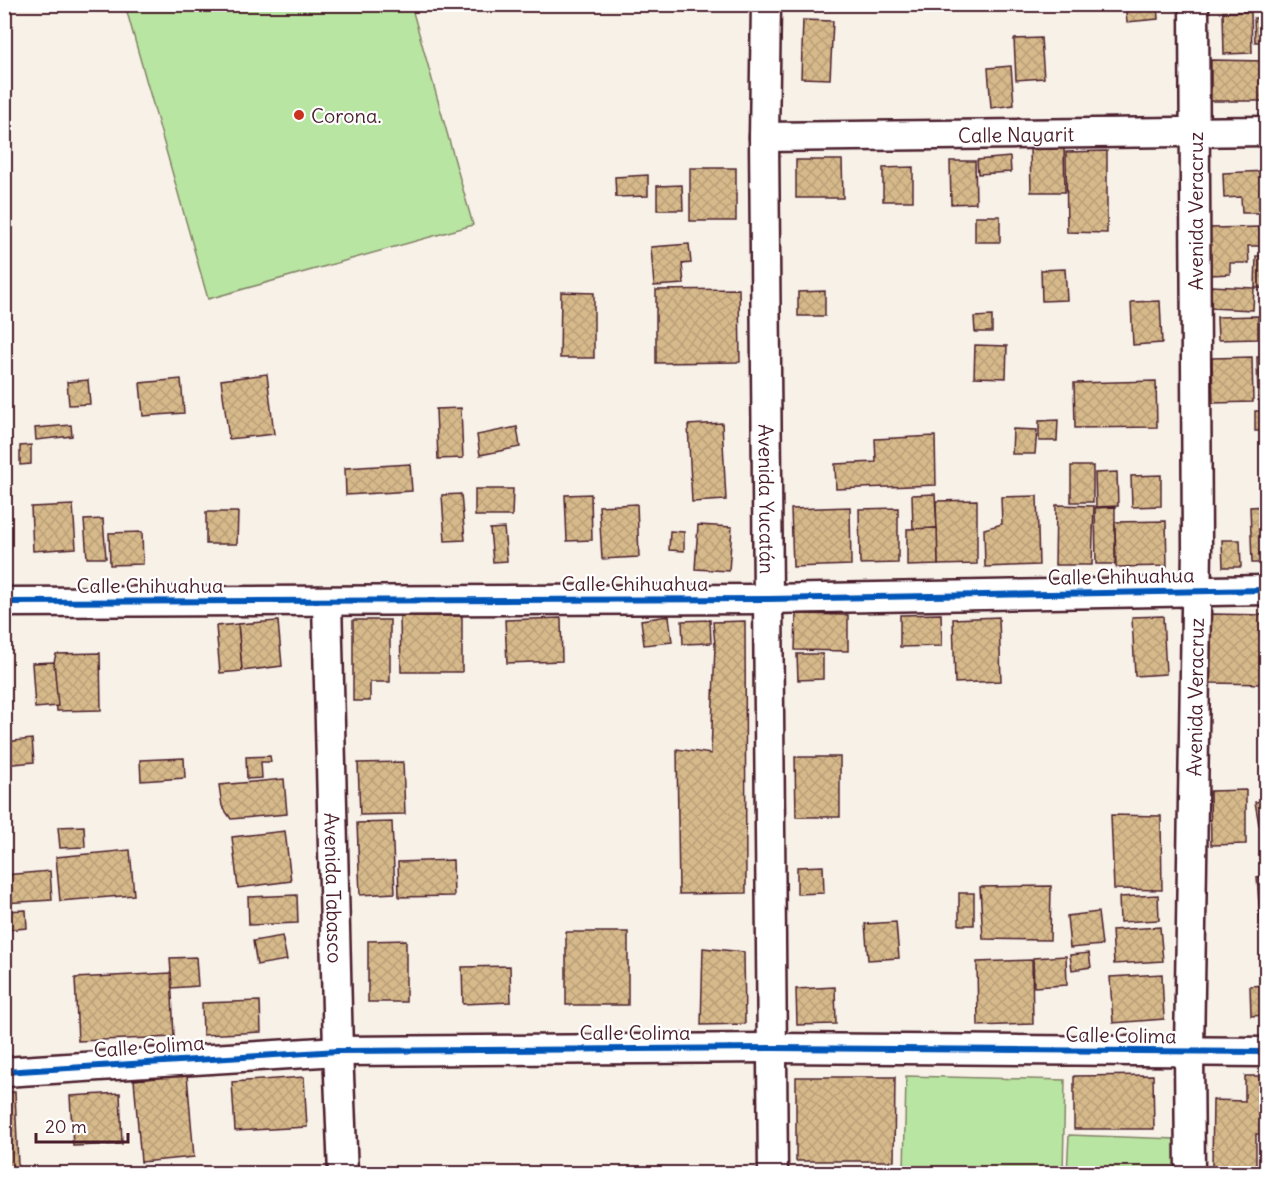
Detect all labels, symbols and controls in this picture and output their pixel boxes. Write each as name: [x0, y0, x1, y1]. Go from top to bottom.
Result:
place label: Corona.: [311, 103, 382, 128]
marker: Corona.: [292, 108, 306, 122]
street label: Calle Nayarit: [958, 121, 1074, 147]
street label: Avenida Veracruz: [1183, 132, 1208, 290]
street label: Avenida Yucatán: [754, 424, 780, 574]
street label: Calle Chihuahua: [1047, 562, 1195, 590]
street label: Calle Chihuahua: [561, 571, 709, 596]
street label: Calle Chihuahua: [76, 573, 224, 598]
street label: Avenida Veracruz: [1181, 618, 1208, 777]
street label: Avenida Tabasco: [320, 812, 348, 964]
street label: Calle Colima: [579, 1020, 691, 1045]
street label: Calle Colima: [1065, 1022, 1177, 1048]
street label: Calle Colima: [93, 1030, 205, 1062]
scale bar: [36, 1106, 128, 1144]
text: 20 m: [45, 1115, 87, 1138]

